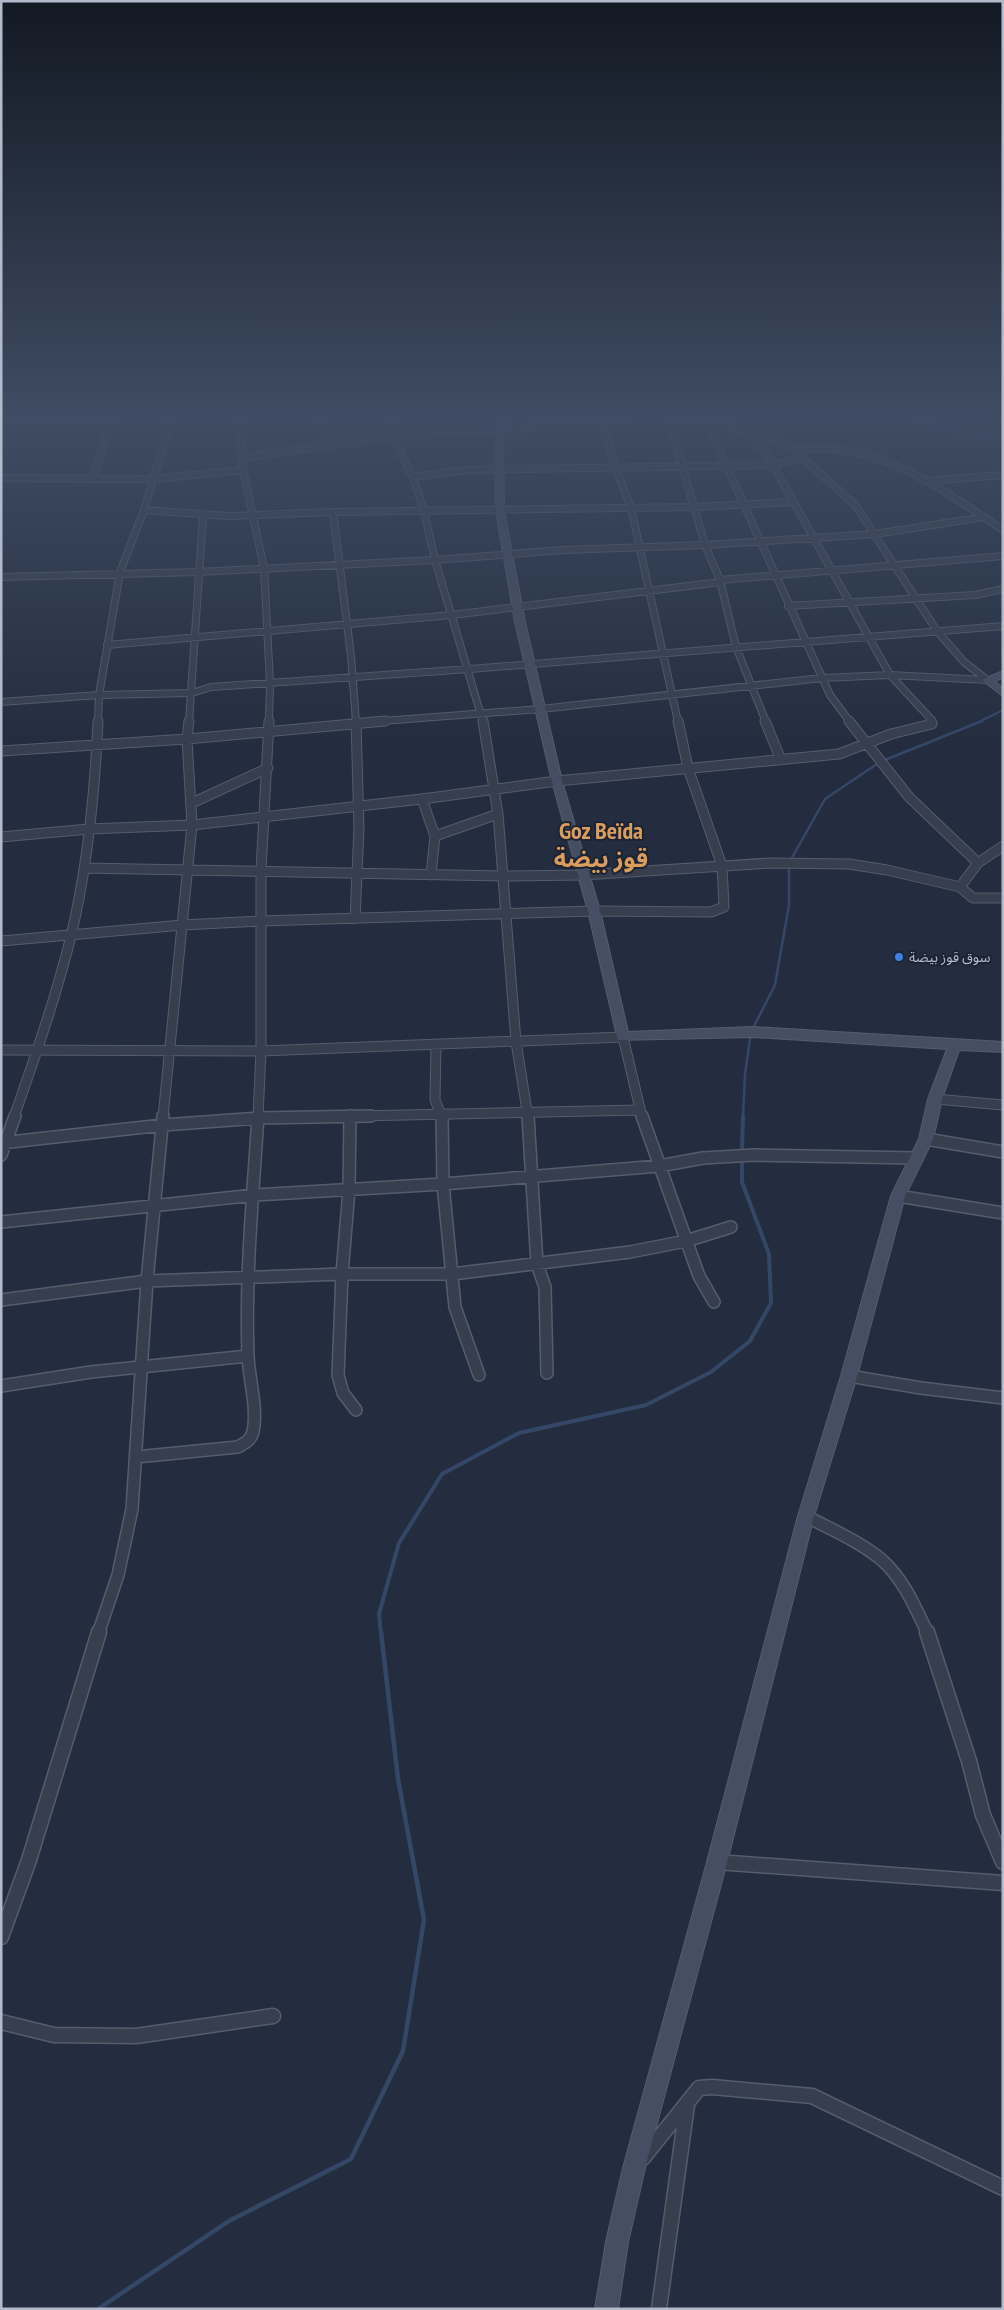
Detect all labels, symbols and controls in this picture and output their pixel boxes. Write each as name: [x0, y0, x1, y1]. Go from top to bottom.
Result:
district label: Goz Beïda قوز بيضة: [554, 815, 648, 874]
place label: سوق قوز بيضة: [909, 948, 990, 966]
marker: سوق قوز بيضة: [893, 951, 905, 963]

